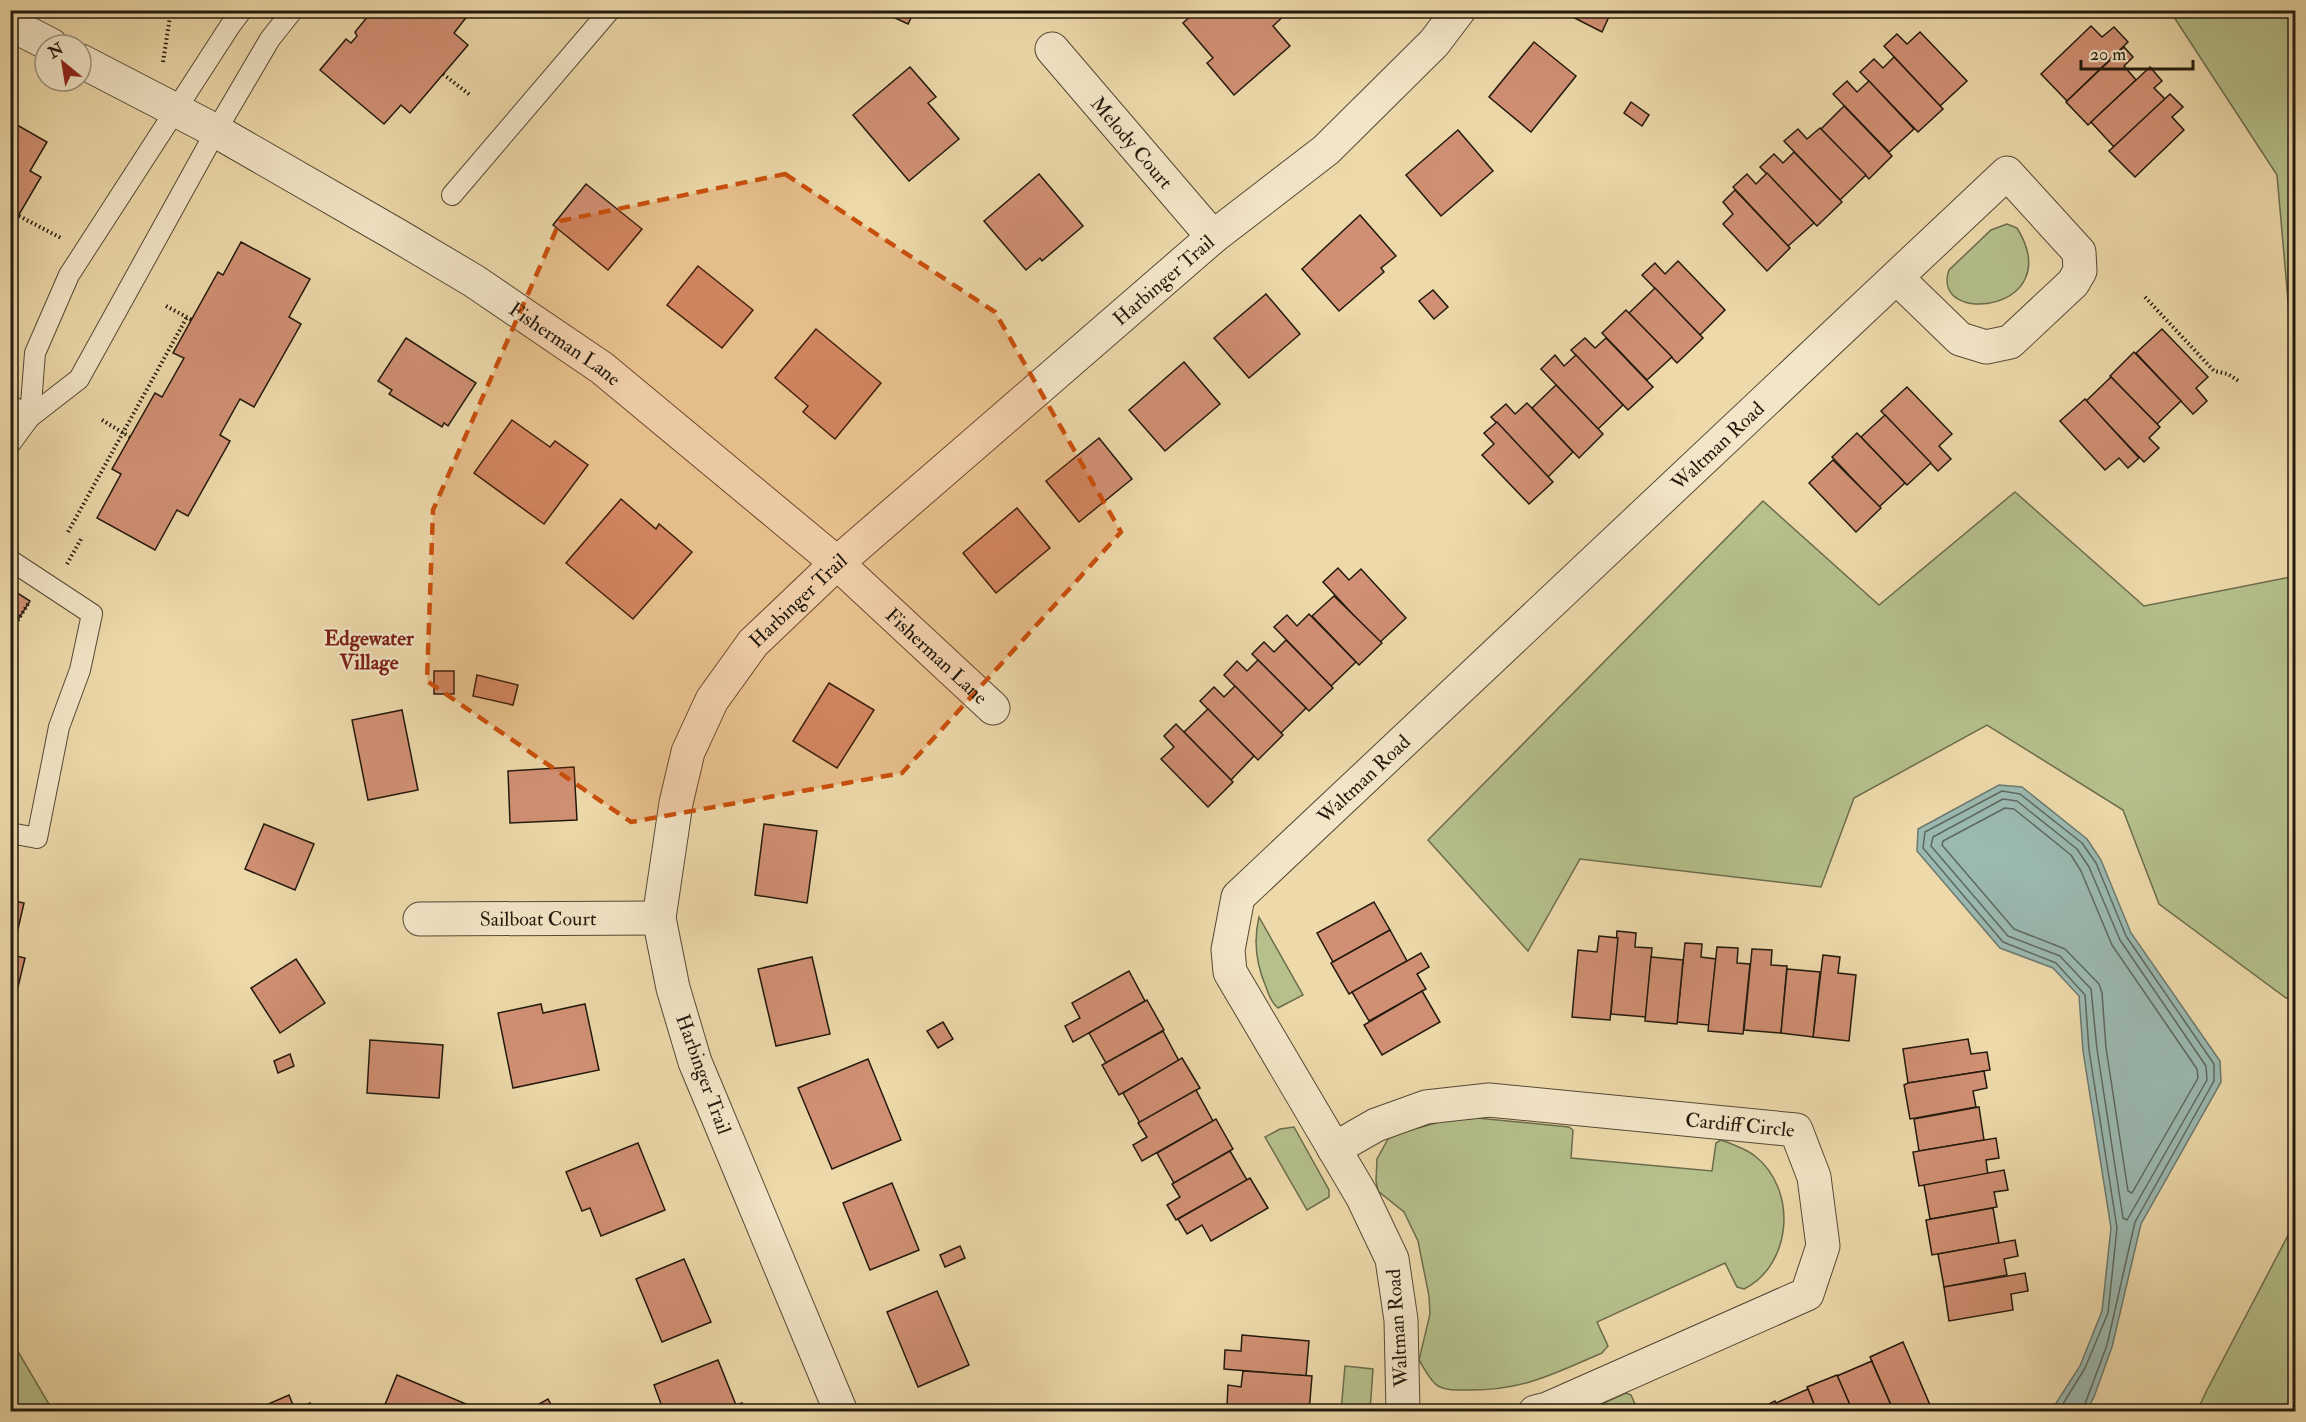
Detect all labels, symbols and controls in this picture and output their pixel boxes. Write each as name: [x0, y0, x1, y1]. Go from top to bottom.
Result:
north arrow: [33, 33, 93, 93]
scale bar: [2081, 33, 2194, 71]
text: N: [44, 38, 68, 64]
text: 20 m: [2090, 43, 2126, 66]
street label: Melody Court: [1085, 92, 1178, 194]
street label: Harbinger Trail: [1108, 230, 1220, 331]
street label: Fisherman Lane: [504, 296, 626, 391]
street label: Waltman Road: [1665, 396, 1770, 496]
street label: Harbinger Trail: [744, 548, 852, 653]
street label: Fisherman Lane: [880, 603, 993, 710]
district label: Edgewater Village: [324, 625, 415, 676]
street label: Waltman Road: [1312, 729, 1416, 829]
street label: Sailboat Court: [480, 906, 597, 932]
street label: Harbinger Trail: [670, 1011, 737, 1138]
street label: Cardiff Circle: [1684, 1107, 1796, 1143]
street label: Waltman Road: [1381, 1268, 1414, 1389]

